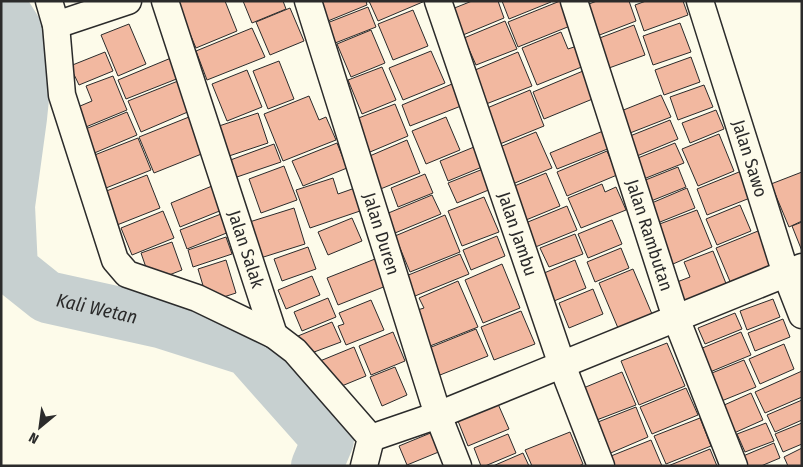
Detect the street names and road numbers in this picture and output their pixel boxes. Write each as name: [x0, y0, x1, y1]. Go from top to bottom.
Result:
street label: Jalan Sawo: [727, 117, 772, 200]
street label: Jalan Rambutan: [621, 176, 678, 294]
street label: Jalan Jambu: [493, 189, 542, 279]
street label: Jalan Duren: [358, 190, 404, 278]
street label: Jalan Salak: [223, 208, 269, 291]

